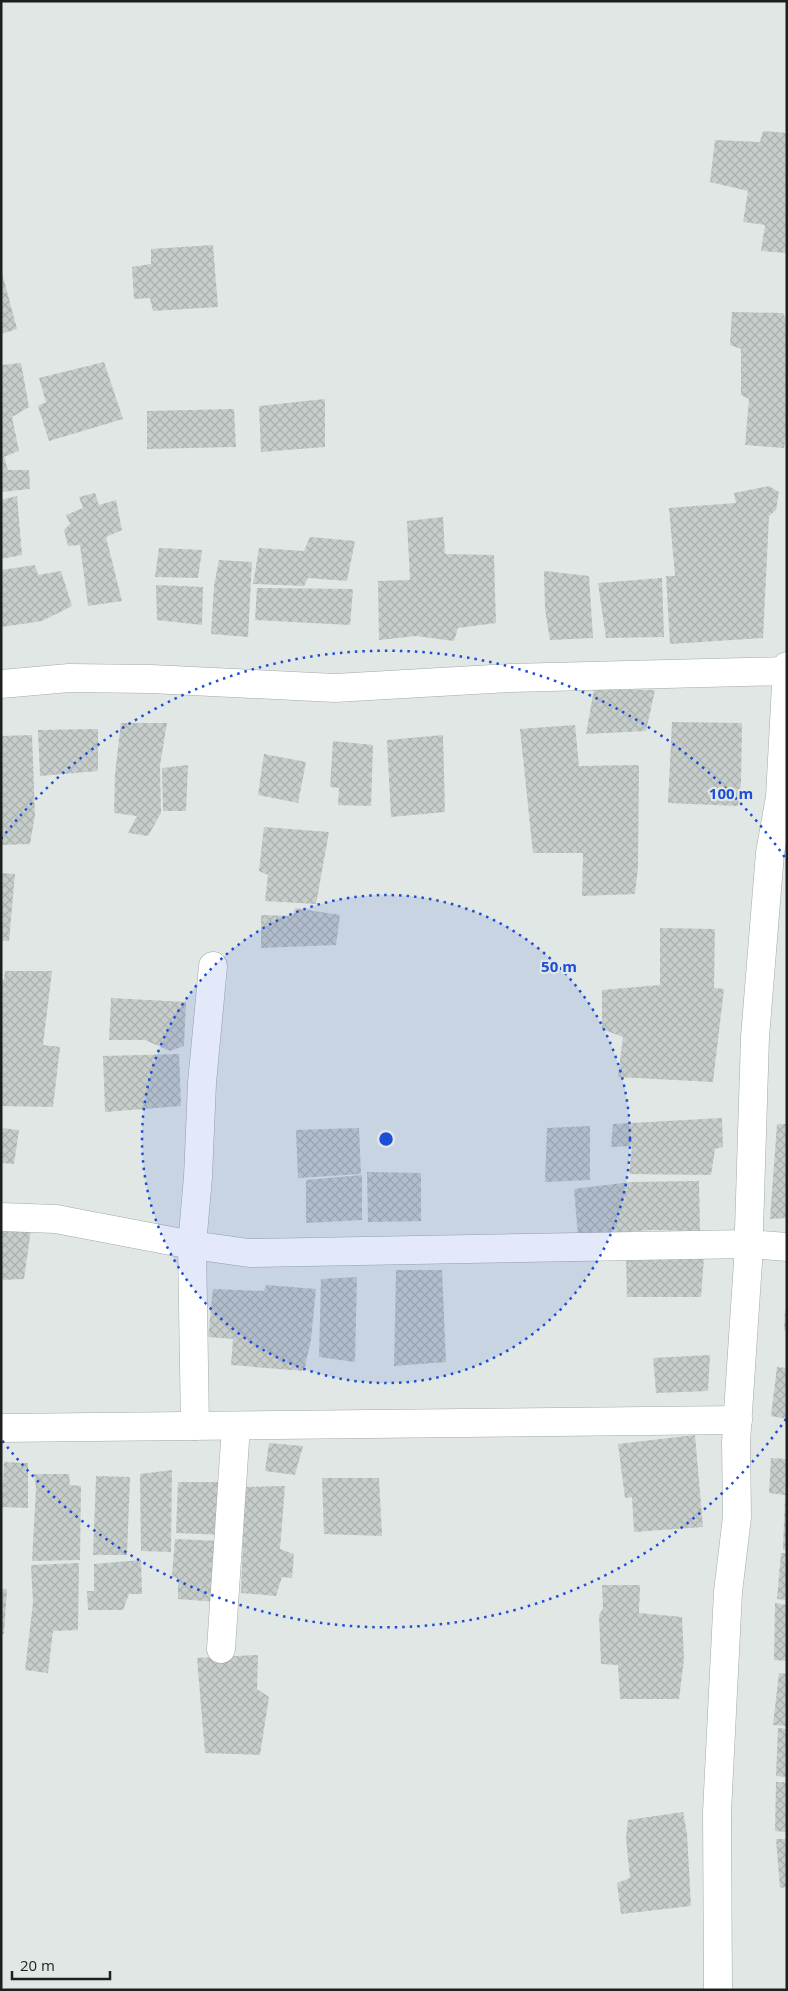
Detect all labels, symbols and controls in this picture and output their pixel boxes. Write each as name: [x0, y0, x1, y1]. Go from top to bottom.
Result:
text: 100 m: [709, 783, 753, 803]
text: 50 m: [541, 956, 577, 976]
centre of rings: [377, 1130, 395, 1148]
scale bar: [12, 1948, 110, 1980]
text: 20 m: [20, 1955, 55, 1975]

